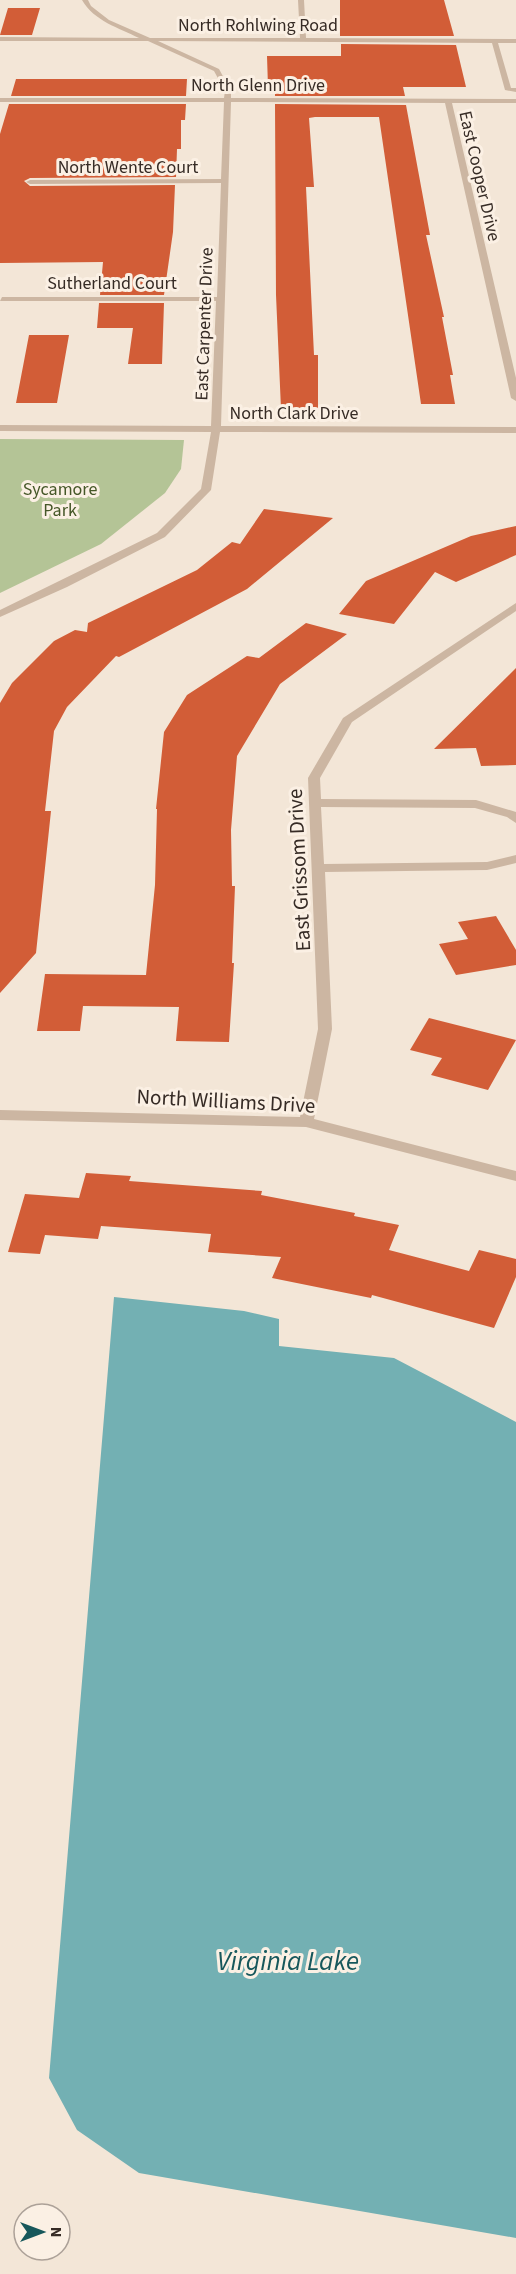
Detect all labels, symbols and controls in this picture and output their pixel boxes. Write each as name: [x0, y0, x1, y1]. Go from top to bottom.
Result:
street label: North Rohlwing Road: [178, 13, 338, 38]
street label: North Glenn Drive: [191, 73, 325, 98]
street label: East Cooper Drive: [452, 109, 507, 244]
street label: North Wente Court: [58, 155, 198, 180]
street label: East Carpenter Drive: [189, 247, 220, 401]
street label: Sutherland Court: [47, 271, 177, 296]
street label: North Clark Drive: [230, 401, 358, 426]
park label: Sycamore Park: [23, 477, 97, 523]
street label: East Grissom Drive: [280, 788, 318, 952]
street label: North Williams Drive: [136, 1081, 316, 1121]
water label: Virginia Lake: [217, 1942, 359, 1981]
north arrow: [12, 2202, 72, 2262]
text: N: [45, 2227, 67, 2237]

